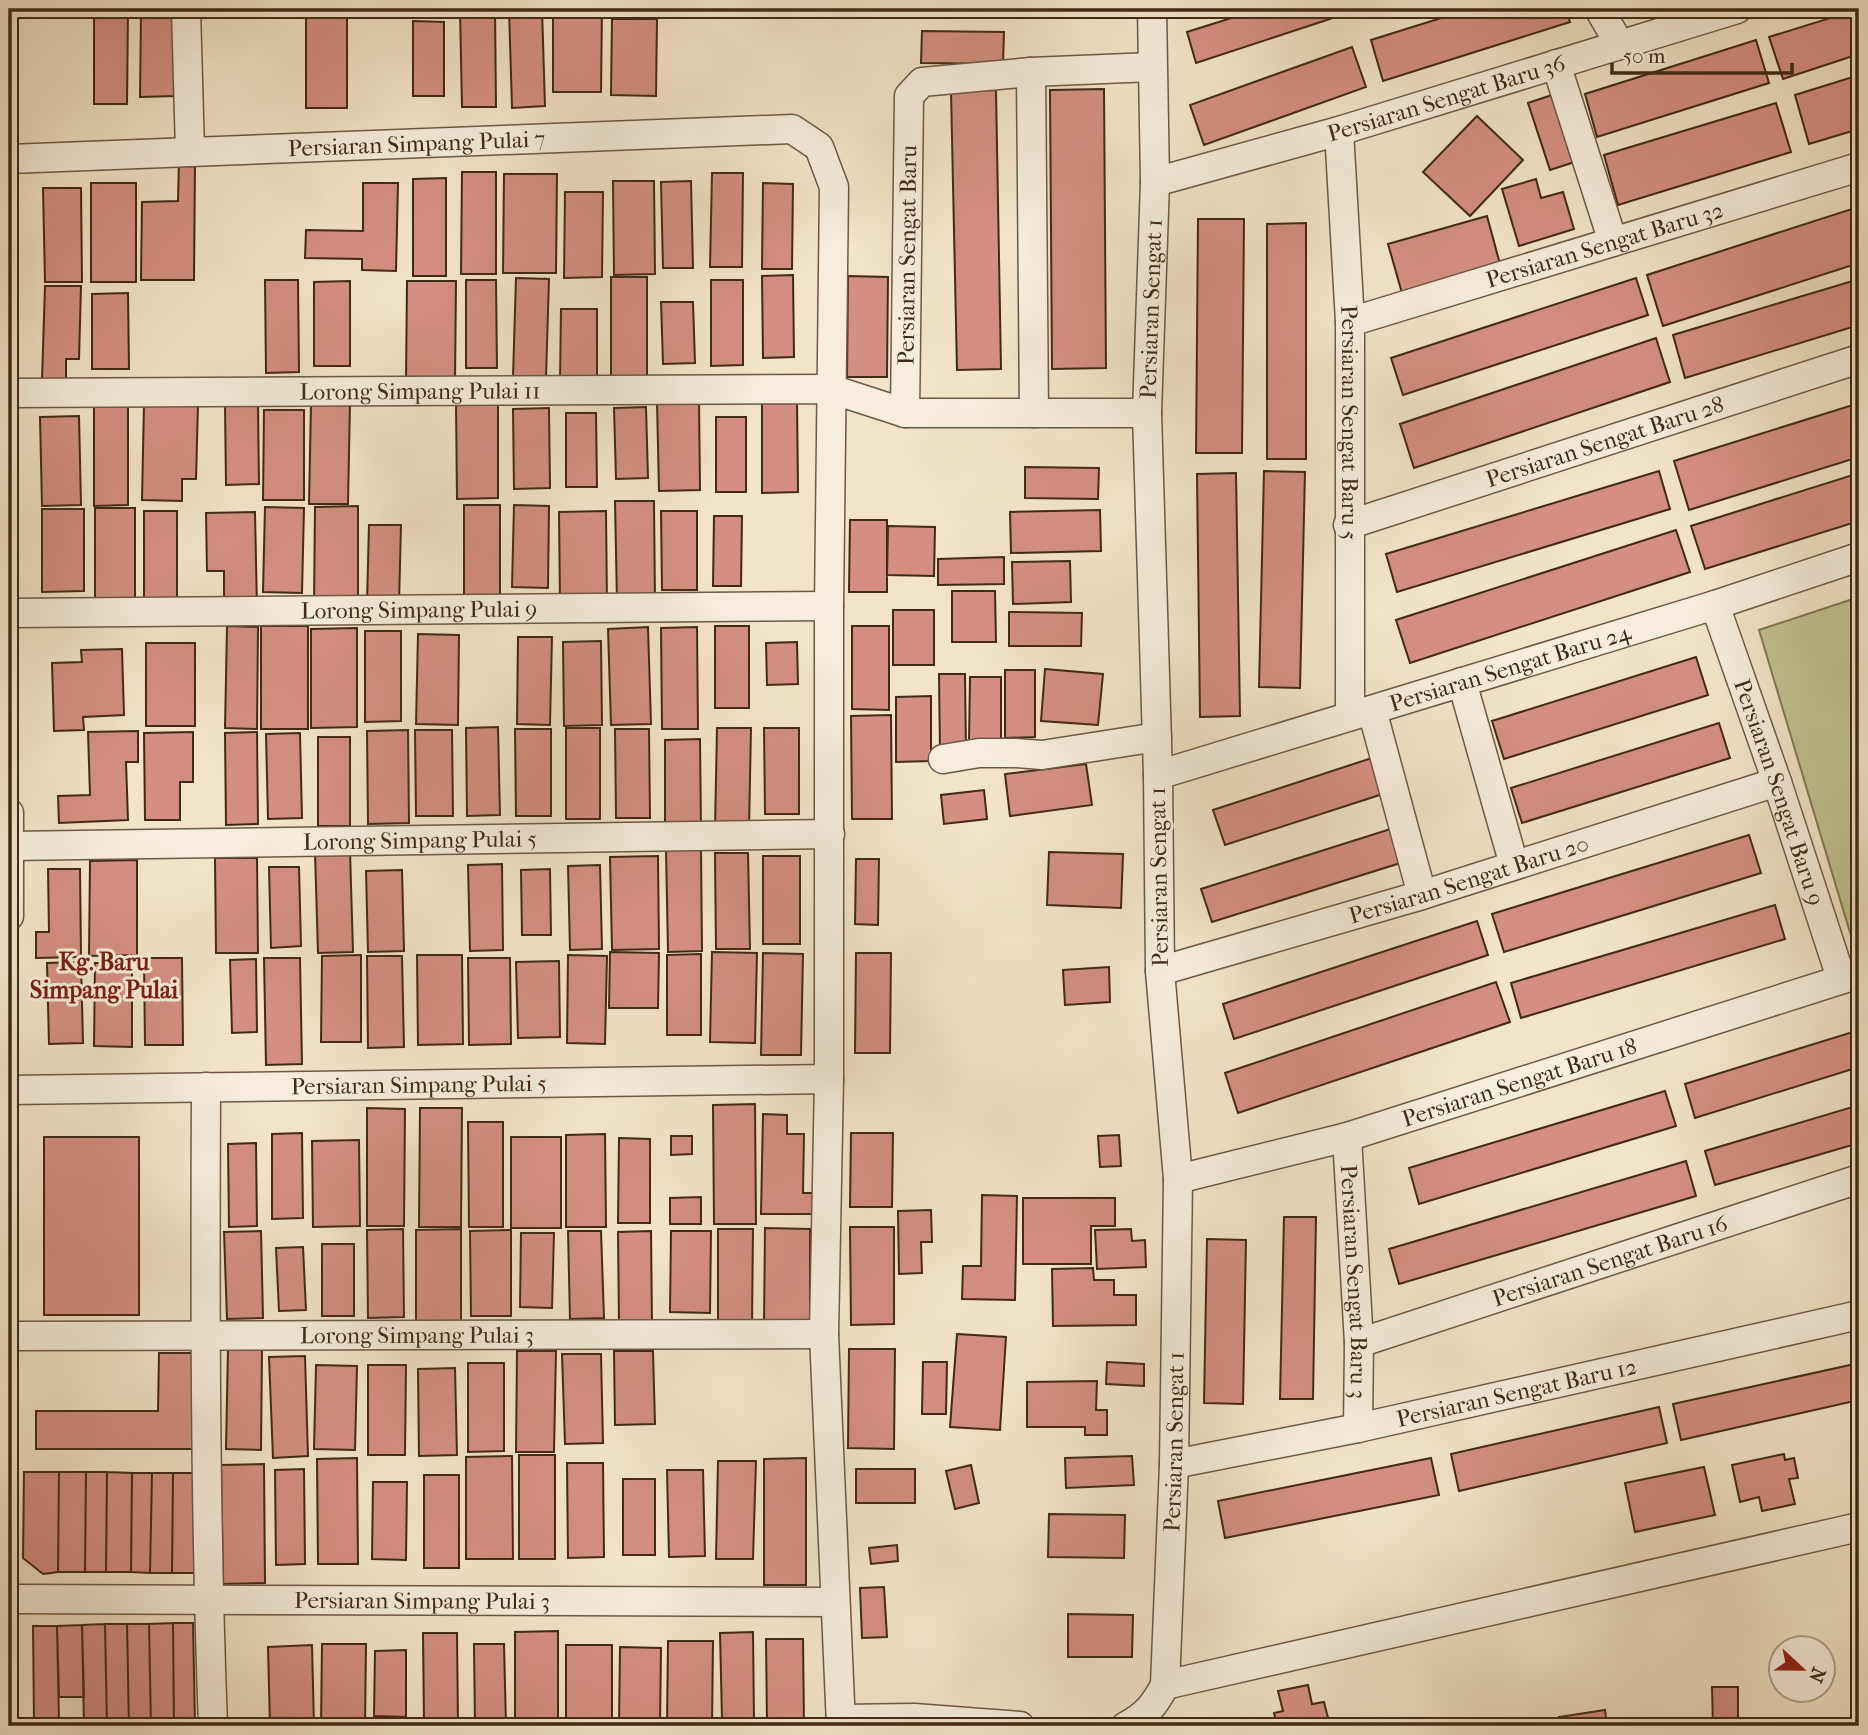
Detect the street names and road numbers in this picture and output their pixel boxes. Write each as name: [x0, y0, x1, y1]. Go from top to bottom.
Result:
street label: Persiaran Sengat Baru 36: [1324, 49, 1569, 147]
street label: Persiaran Simpang Pulai 7: [288, 125, 546, 162]
street label: Persiaran Sengat Baru: [892, 145, 922, 365]
street label: Persiaran Sengat Baru 32: [1483, 196, 1727, 293]
street label: Persiaran Sengat 1: [1134, 218, 1167, 399]
street label: Persiaran Sengat Baru 5: [1336, 304, 1364, 540]
street label: Lorong Simpang Pulai 11: [300, 377, 540, 405]
street label: Persiaran Sengat Baru 28: [1482, 390, 1727, 493]
street label: Lorong Simpang Pulai 9: [301, 595, 537, 624]
street label: Persiaran Sengat Baru 24: [1386, 618, 1635, 717]
street label: Persiaran Sengat Baru 9: [1728, 675, 1830, 909]
street label: Persiaran Sengat 1: [1144, 787, 1174, 967]
street label: Lorong Simpang Pulai 5: [303, 825, 537, 855]
street label: Persiaran Sengat Baru 20: [1345, 829, 1592, 929]
street label: Persiaran Sengat Baru 18: [1398, 1032, 1640, 1132]
street label: Persiaran Simpang Pulai 5: [291, 1069, 547, 1100]
street label: Persiaran Sengat Baru 3: [1335, 1164, 1373, 1399]
street label: Persiaran Sengat Baru 16: [1489, 1209, 1731, 1312]
street label: Lorong Simpang Pulai 3: [300, 1321, 534, 1349]
street label: Persiaran Sengat 1: [1158, 1352, 1189, 1532]
street label: Persiaran Sengat Baru 12: [1394, 1352, 1639, 1432]
street label: Persiaran Simpang Pulai 3: [294, 1587, 550, 1614]

